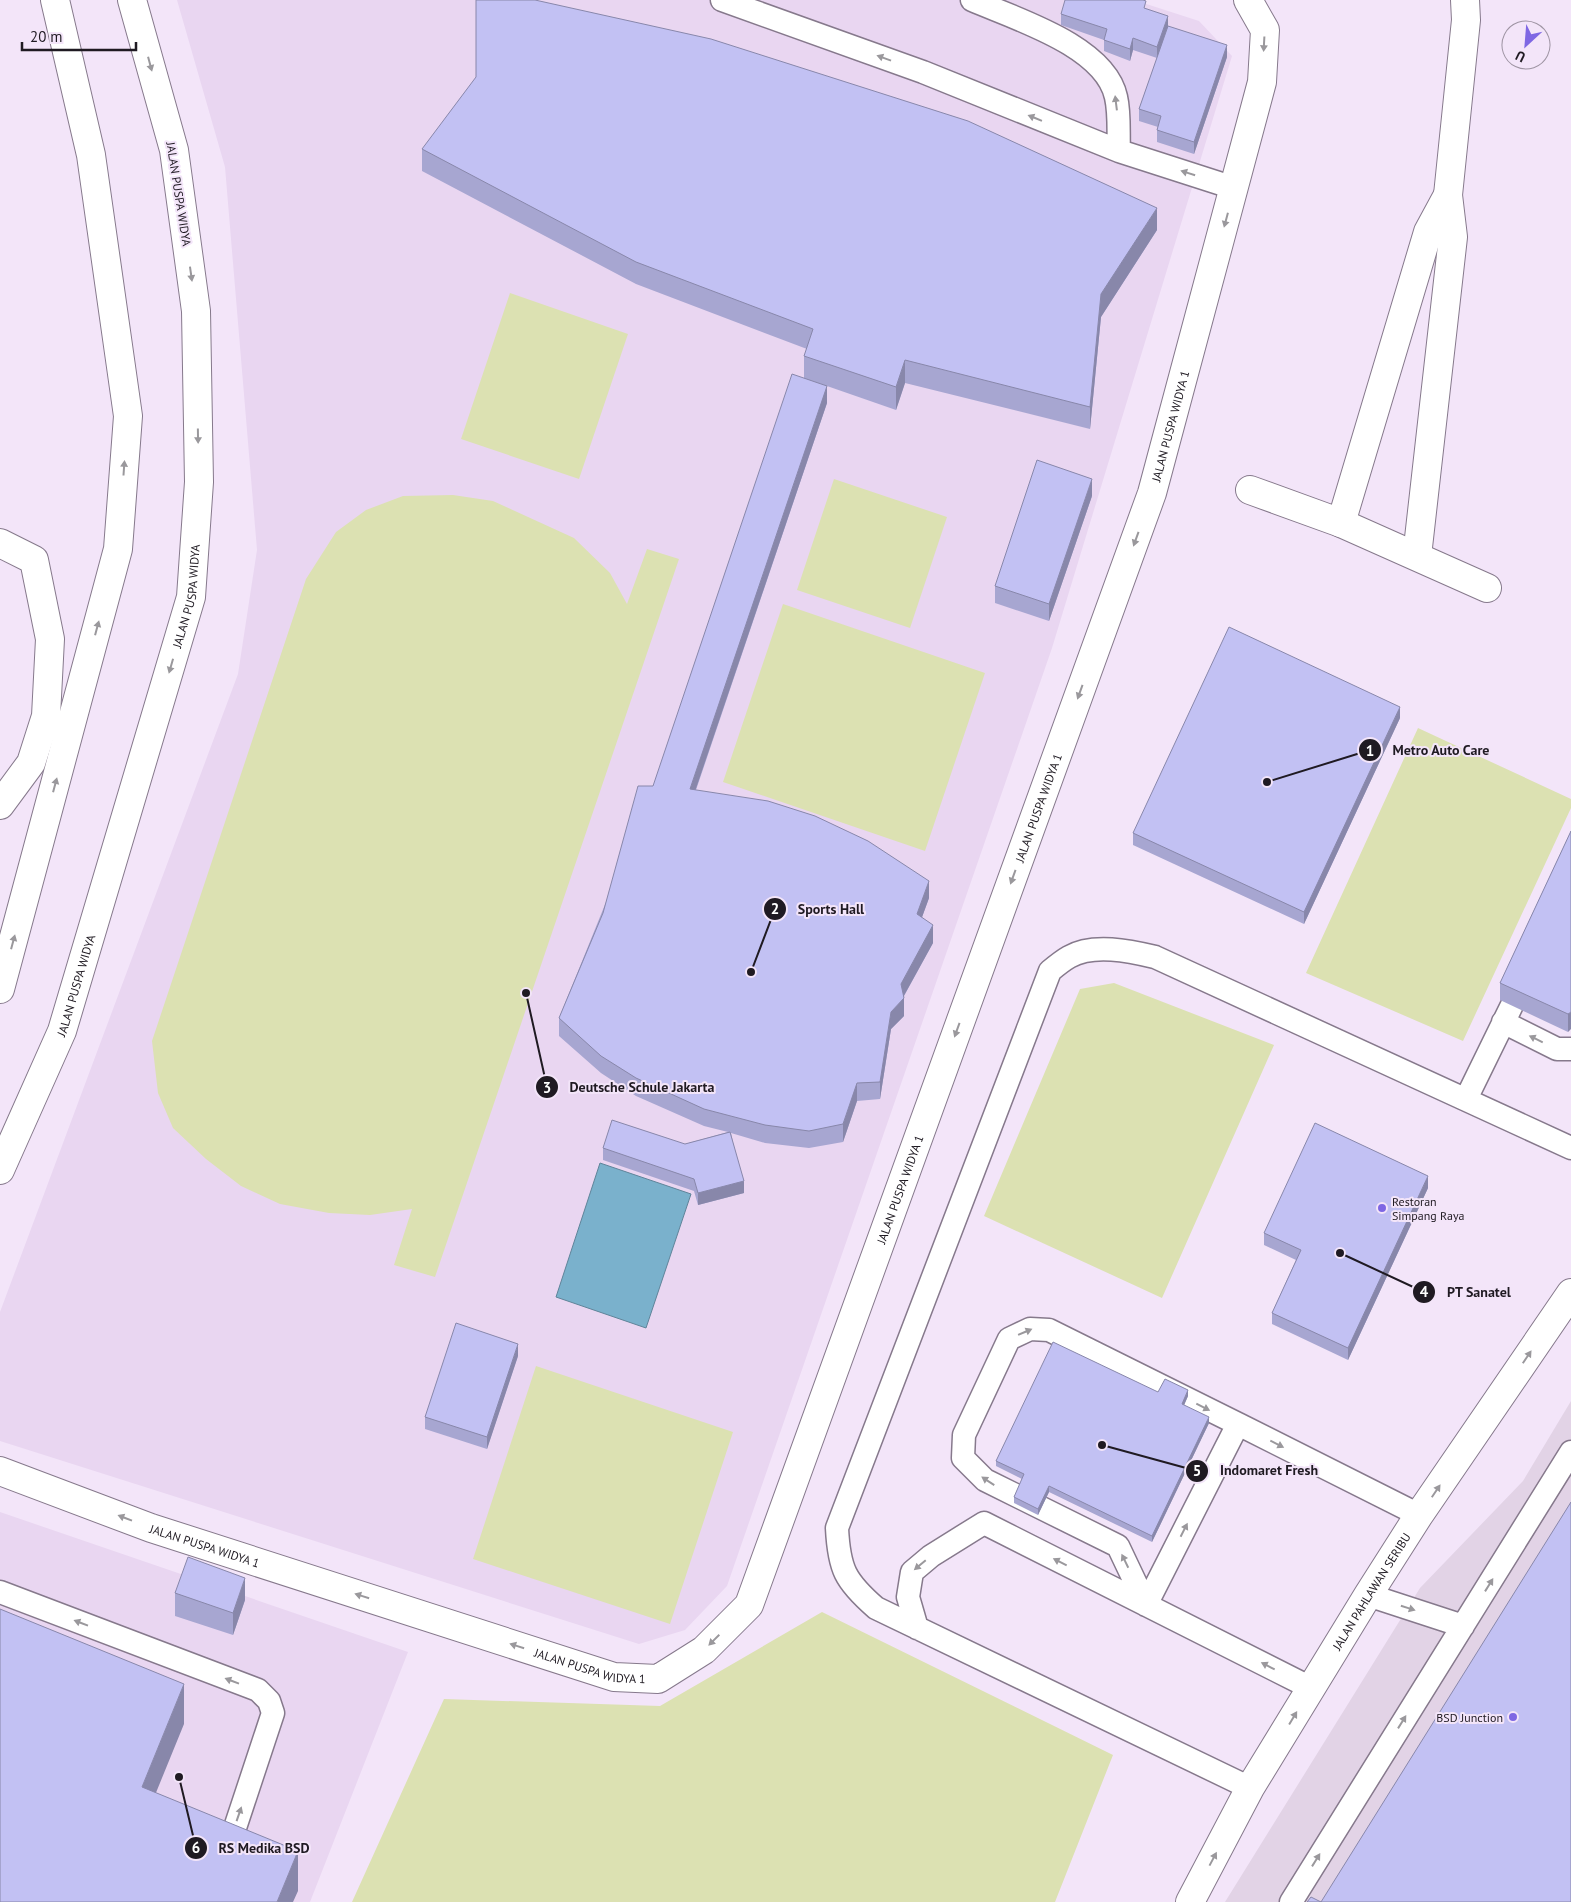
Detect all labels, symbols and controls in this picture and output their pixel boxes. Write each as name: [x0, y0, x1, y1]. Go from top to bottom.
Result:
scale bar: [22, 20, 136, 52]
north arrow: [1501, 20, 1551, 70]
text: 20 m: [30, 27, 63, 46]
one-way arrow: [1259, 37, 1267, 53]
text: U: [1512, 47, 1528, 67]
one-way arrow: [876, 54, 891, 62]
one-way arrow: [146, 56, 154, 71]
one-way arrow: [1112, 94, 1120, 110]
one-way arrow: [1028, 113, 1043, 121]
street label: JALAN PUSPA WIDYA: [163, 140, 195, 247]
one-way arrow: [1180, 169, 1195, 177]
one-way arrow: [1222, 212, 1230, 227]
one-way arrow: [188, 267, 196, 283]
street label: JALAN PUSPA WIDYA 1: [1148, 369, 1192, 484]
one-way arrow: [195, 429, 203, 445]
one-way arrow: [121, 460, 129, 476]
one-way arrow: [1132, 532, 1140, 547]
street label: JALAN PUSPA WIDYA: [169, 544, 202, 651]
one-way arrow: [93, 620, 101, 636]
one-way arrow: [167, 658, 175, 673]
one-way arrow: [1076, 685, 1084, 700]
callout: Metro Auto Care: [1357, 736, 1500, 765]
text: 1: [1366, 741, 1374, 760]
text: Metro Auto Care: [1393, 741, 1489, 759]
street label: JALAN PUSPA WIDYA 1: [1011, 751, 1065, 865]
one-way arrow: [51, 777, 59, 792]
one-way arrow: [1009, 870, 1016, 885]
callout: Sports Hall: [763, 894, 874, 923]
text: 2: [771, 899, 779, 918]
text: Sports Hall: [798, 900, 865, 918]
street label: JALAN PUSPA WIDYA: [53, 933, 98, 1039]
one-way arrow: [9, 934, 17, 949]
one-way arrow: [953, 1023, 961, 1038]
one-way arrow: [1529, 1034, 1544, 1043]
callout: Deutsche Schule Jakarta: [534, 1073, 724, 1102]
text: 3: [543, 1078, 551, 1097]
text: Deutsche Schule Jakarta: [570, 1078, 714, 1096]
street label: JALAN PUSPA WIDYA 1: [873, 1133, 926, 1247]
place label: Restoran Simpang Raya: [1392, 1194, 1465, 1223]
marker: Restoran Simpang Raya: [1376, 1202, 1388, 1214]
callout: PT Sanatel: [1412, 1278, 1521, 1307]
text: 4: [1420, 1282, 1429, 1301]
text: PT Sanatel: [1447, 1283, 1512, 1301]
one-way arrow: [1017, 1328, 1032, 1337]
one-way arrow: [1522, 1350, 1532, 1364]
one-way arrow: [1196, 1403, 1210, 1411]
one-way arrow: [1270, 1440, 1284, 1448]
callout: Indomaret Fresh: [1184, 1456, 1328, 1485]
text: 5: [1193, 1461, 1201, 1480]
text: Indomaret Fresh: [1220, 1461, 1318, 1479]
one-way arrow: [981, 1476, 995, 1485]
one-way arrow: [1431, 1485, 1440, 1498]
one-way arrow: [117, 1514, 132, 1522]
street label: JALAN PUSPA WIDYA 1: [147, 1520, 262, 1570]
one-way arrow: [1180, 1523, 1188, 1538]
street label: JALAN PAHLAWAN SERIBU: [1328, 1530, 1413, 1653]
one-way arrow: [1121, 1554, 1129, 1568]
one-way arrow: [1053, 1557, 1067, 1565]
one-way arrow: [913, 1560, 926, 1571]
one-way arrow: [1484, 1578, 1493, 1591]
one-way arrow: [355, 1592, 370, 1600]
one-way arrow: [1401, 1604, 1416, 1612]
one-way arrow: [73, 1618, 88, 1626]
one-way arrow: [709, 1634, 721, 1646]
one-way arrow: [509, 1642, 524, 1650]
street label: JALAN PUSPA WIDYA 1: [532, 1644, 646, 1686]
one-way arrow: [1261, 1662, 1275, 1670]
one-way arrow: [225, 1676, 240, 1684]
place label: BSD Junction: [1436, 1710, 1503, 1725]
one-way arrow: [1289, 1711, 1298, 1724]
marker: BSD Junction: [1507, 1711, 1519, 1723]
one-way arrow: [1398, 1716, 1407, 1729]
one-way arrow: [236, 1807, 243, 1822]
callout: RS Medika BSD: [184, 1833, 320, 1862]
text: 6: [192, 1838, 200, 1857]
text: RS Medika BSD: [218, 1839, 310, 1857]
one-way arrow: [1209, 1852, 1217, 1866]
one-way arrow: [1312, 1854, 1321, 1867]

